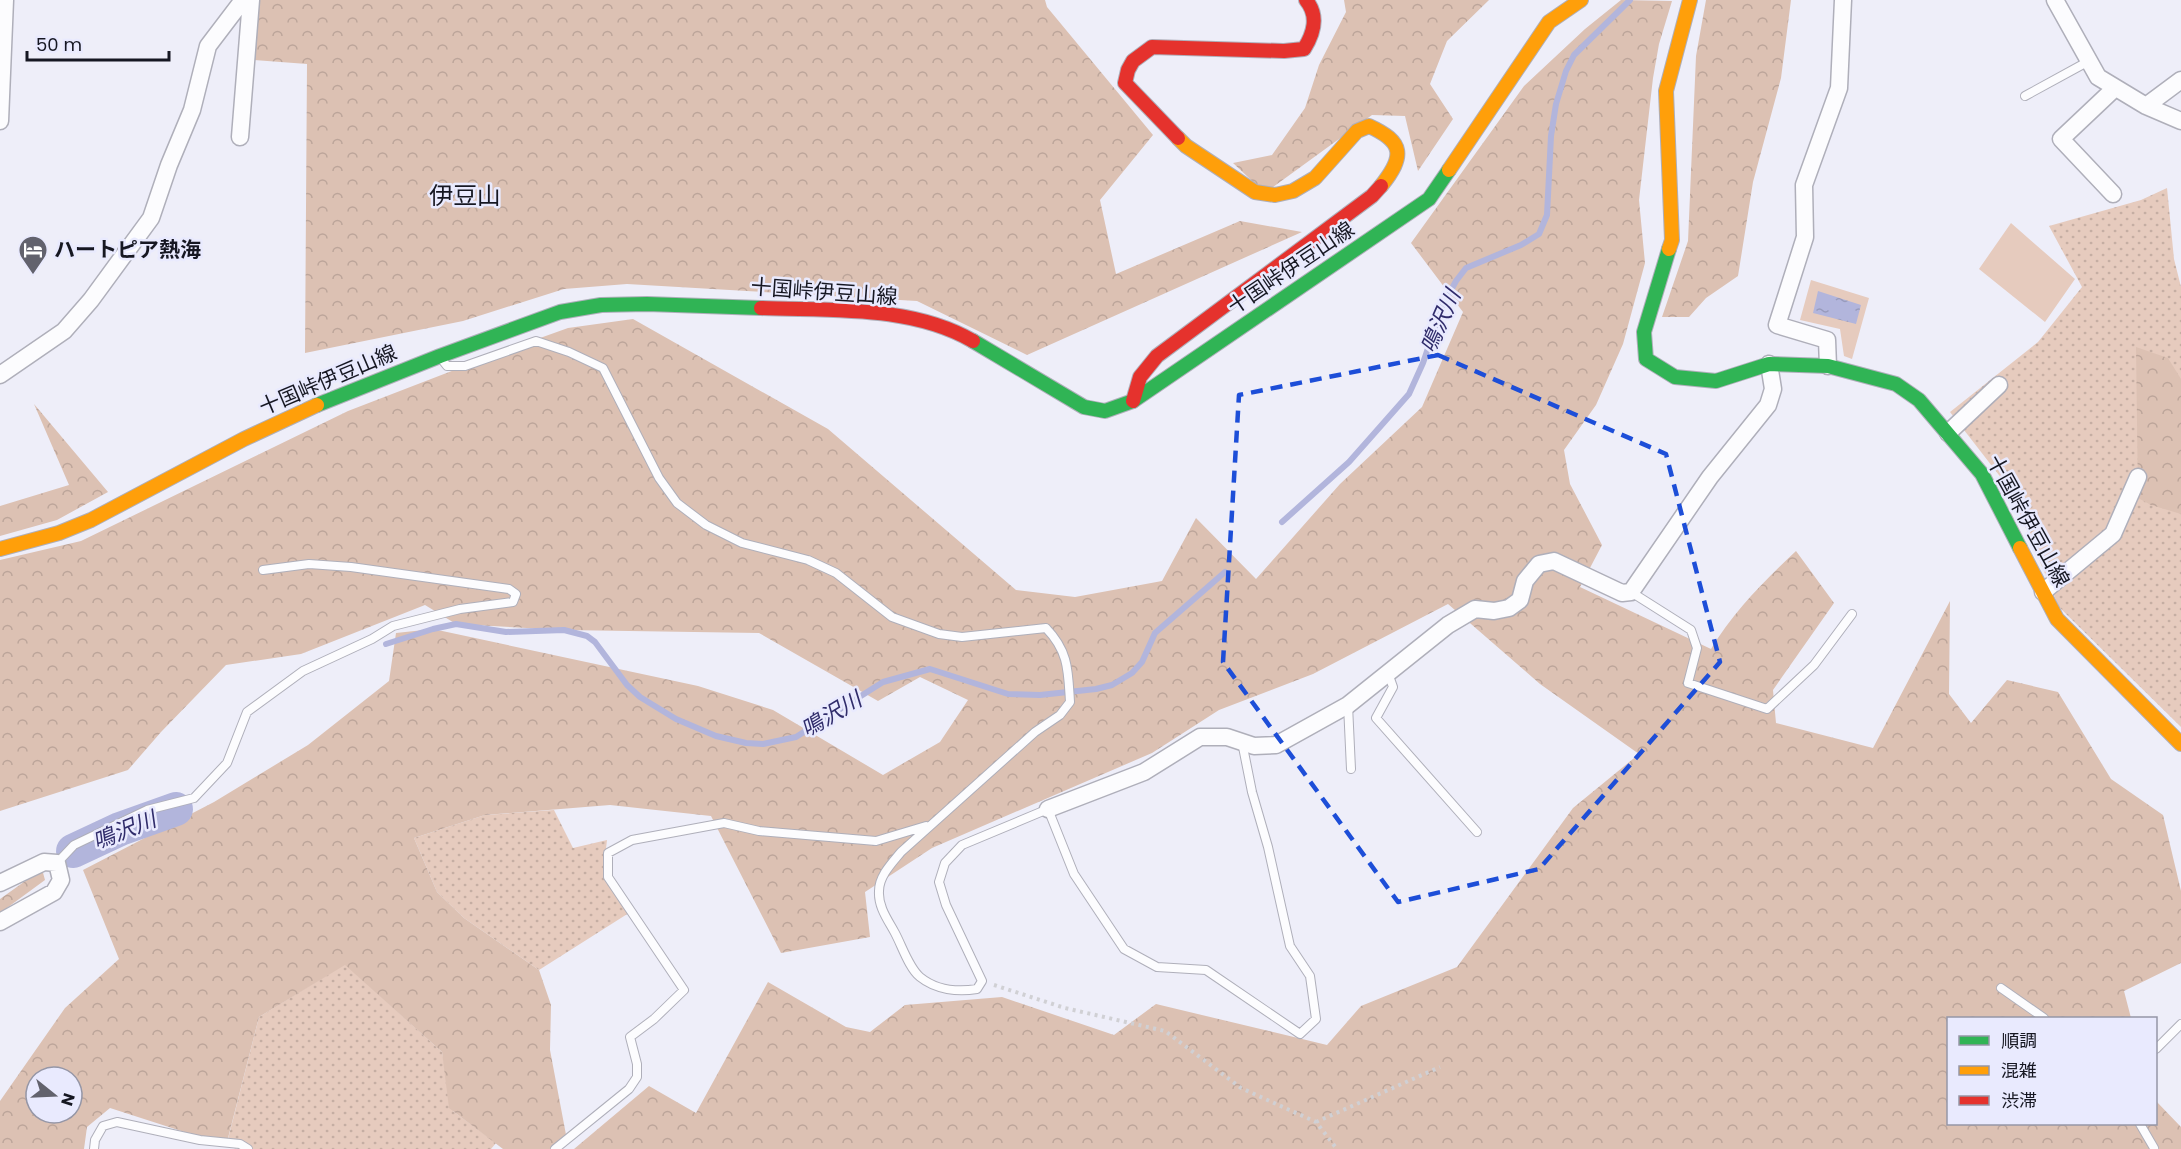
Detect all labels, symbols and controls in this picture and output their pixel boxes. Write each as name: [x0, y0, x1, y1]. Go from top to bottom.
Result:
scale bar: [27, 24, 170, 62]
text: 50 m: [36, 32, 82, 57]
district label: 伊豆山: [429, 179, 501, 212]
street label: 十国峠伊豆山線: [1222, 214, 1360, 321]
hotel icon: ハートピア熱海: [17, 234, 49, 276]
place label: ハートピア熱海: [54, 235, 201, 264]
street label: 十国峠伊豆山線: [750, 272, 898, 311]
water label: 鳴沢川: [1413, 283, 1469, 358]
street label: 十国峠伊豆山線: [254, 337, 401, 422]
street label: 十国峠伊豆山線: [1980, 449, 2077, 592]
water label: 鳴沢川: [795, 683, 869, 745]
water label: 鳴沢川: [88, 803, 162, 857]
legend: [1947, 1017, 2157, 1125]
text: 順調: [2001, 1028, 2037, 1053]
text: 混雑: [2001, 1058, 2037, 1083]
north arrow: [24, 1065, 84, 1125]
text: 渋滞: [2001, 1088, 2037, 1113]
text: N: [55, 1090, 81, 1109]

